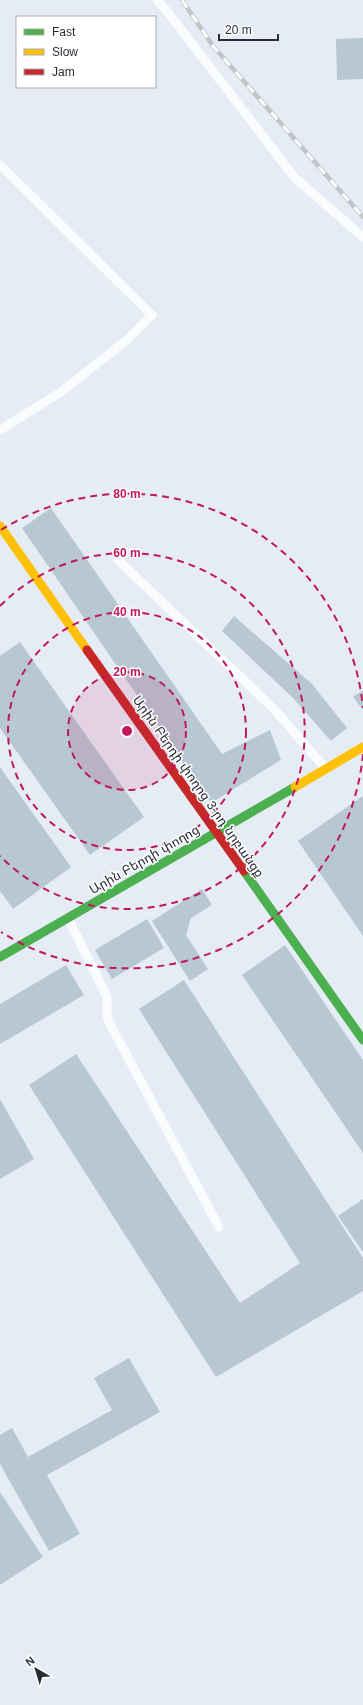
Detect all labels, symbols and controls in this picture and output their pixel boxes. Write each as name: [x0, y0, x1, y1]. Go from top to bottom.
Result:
legend: [16, 16, 156, 88]
scale bar: [219, 16, 278, 42]
text: 20 m: [225, 23, 252, 37]
text: Fast: [52, 25, 76, 39]
text: Slow: [52, 45, 78, 59]
text: Jam: [52, 65, 75, 79]
text: 80 m: [113, 487, 141, 501]
text: 60 m: [113, 546, 141, 560]
text: 40 m: [113, 605, 141, 619]
text: 20 m: [113, 665, 141, 679]
street label: Արին Բերդի փողոց 3-րդ նրբանցք: [130, 692, 268, 880]
centre of rings: [120, 724, 134, 738]
street label: Արին Բերդի փողոց: [86, 821, 202, 897]
north arrow: [16, 1649, 56, 1689]
text: N: [23, 1654, 37, 1668]

